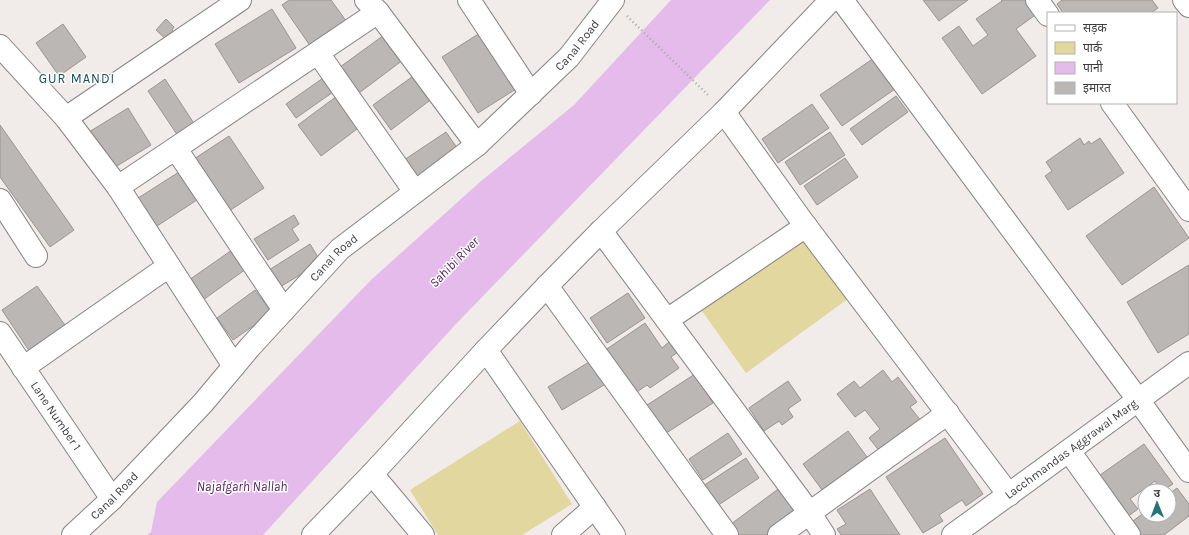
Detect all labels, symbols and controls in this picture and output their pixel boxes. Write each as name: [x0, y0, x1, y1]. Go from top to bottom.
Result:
legend: [1047, 12, 1177, 104]
street label: Canal Road: [552, 17, 602, 74]
text: सड़क: [1083, 21, 1108, 35]
text: पार्क: [1083, 41, 1103, 55]
text: पानी: [1083, 60, 1104, 75]
district label: GUR MANDI: [39, 71, 115, 86]
text: इमारत: [1083, 81, 1112, 95]
street label: Canal Road: [307, 231, 360, 284]
water label: Sahibi River: [426, 233, 482, 290]
street label: Lane Number 1: [28, 379, 84, 453]
street label: Lacchmandas Aggrawal Marg: [1002, 396, 1140, 502]
street label: Canal Road: [87, 469, 141, 522]
water label: Najafgarh Nallah: [197, 479, 287, 494]
north arrow: [1137, 483, 1177, 523]
text: उ: [1154, 487, 1161, 500]

